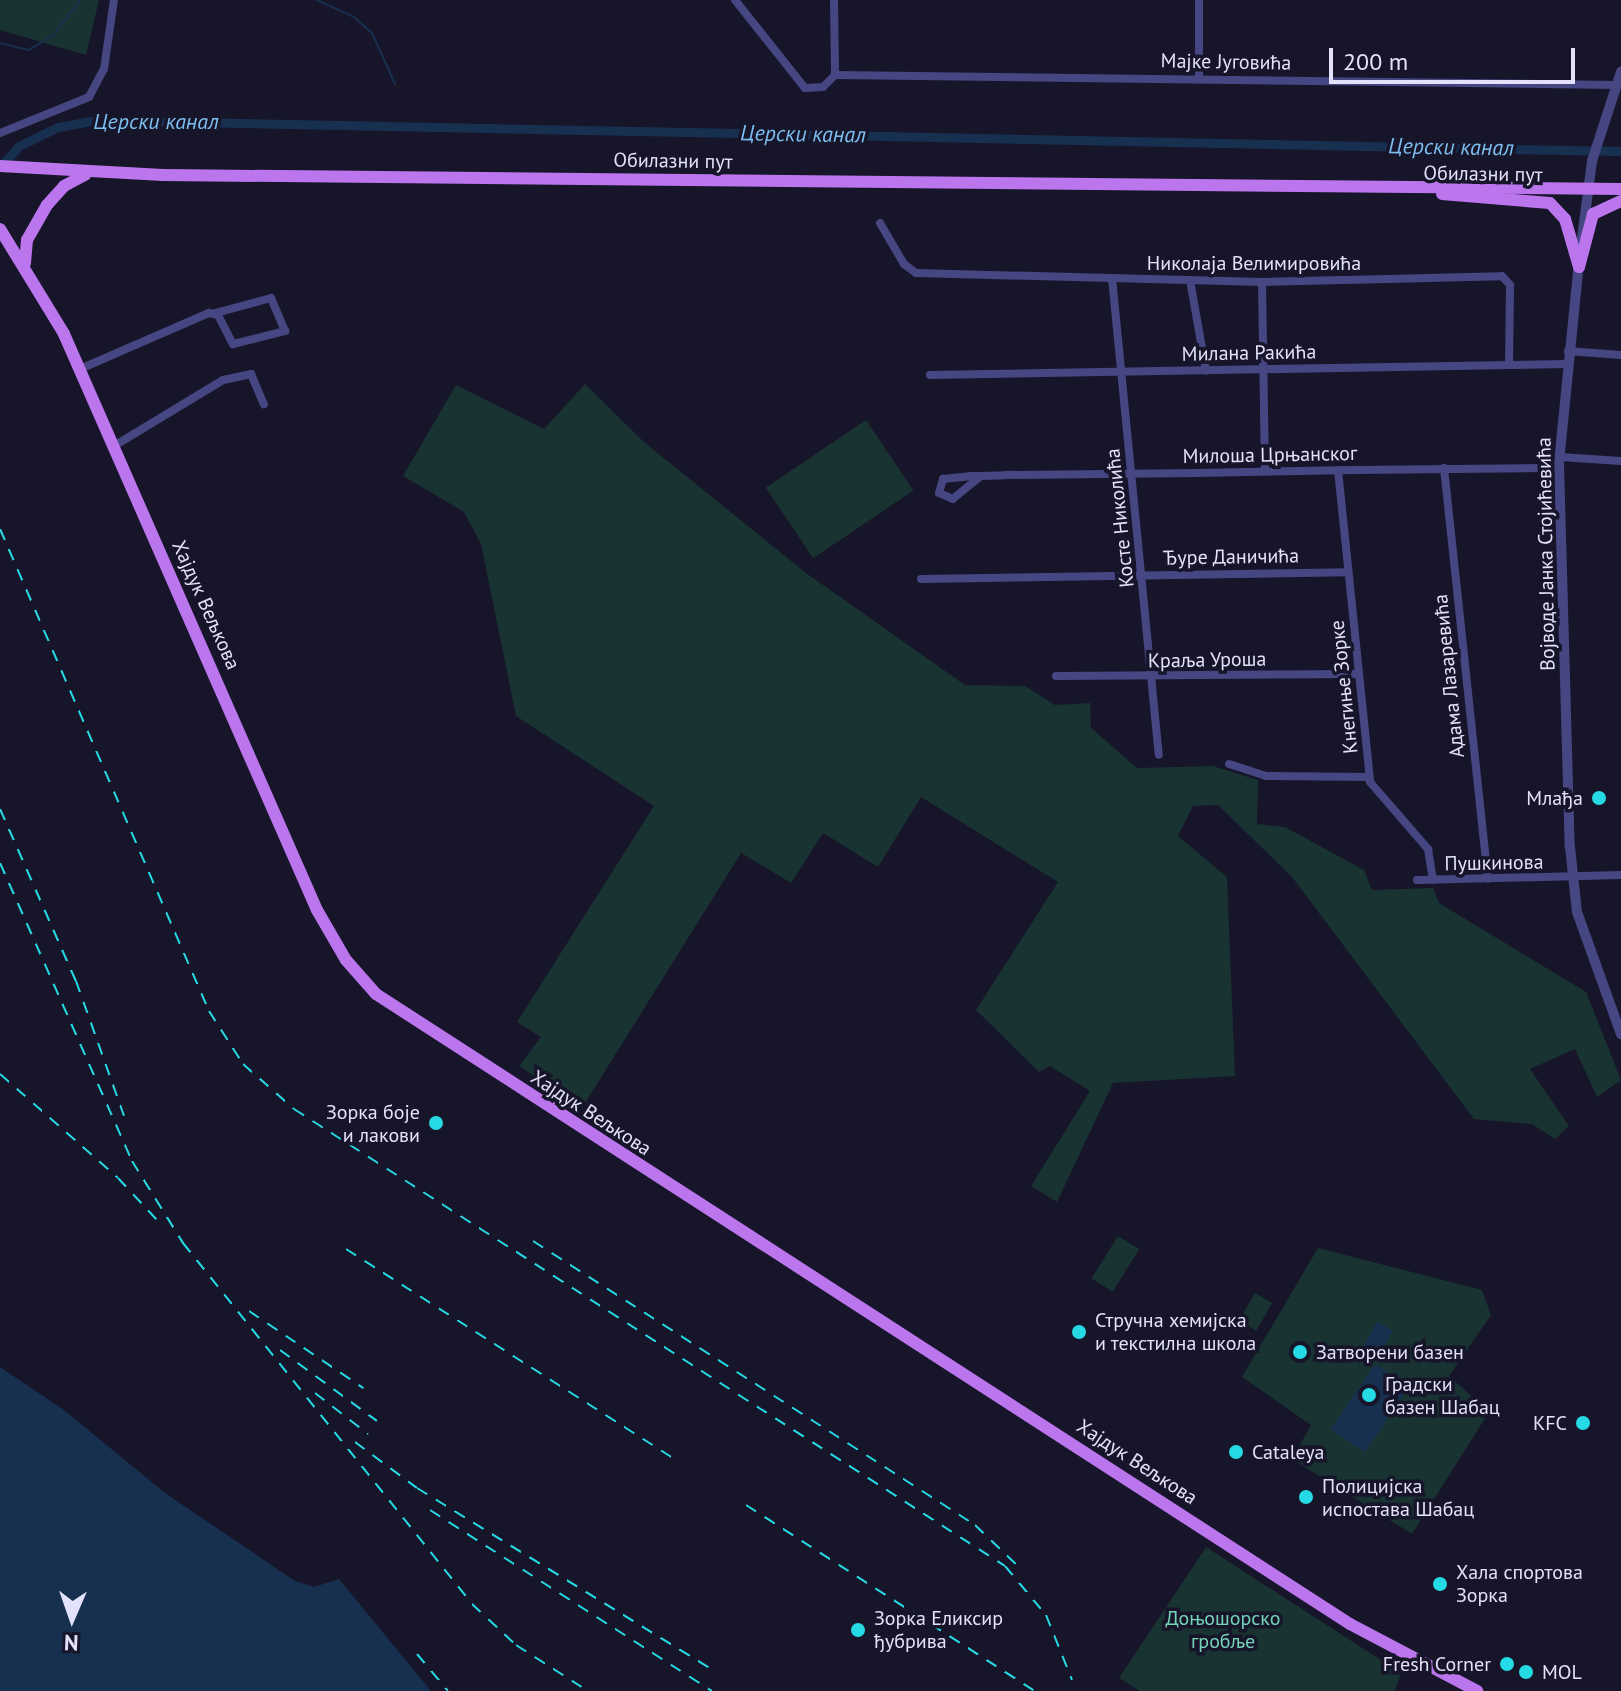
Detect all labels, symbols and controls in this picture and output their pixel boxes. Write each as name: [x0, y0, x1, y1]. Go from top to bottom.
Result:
scale bar: [1333, 32, 1579, 82]
text: 200 m: [1343, 46, 1408, 77]
street label: Мајке Југовића: [1160, 49, 1292, 75]
water label: Церски канал: [93, 109, 219, 135]
water label: Церски канал: [740, 120, 866, 148]
water label: Церски канал: [1388, 133, 1514, 161]
street label: Обилазни пут: [613, 148, 733, 174]
street label: Обилазни пут: [1423, 161, 1543, 187]
street label: Николаја Велимировића: [1147, 251, 1361, 275]
street label: Милана Ракића: [1182, 340, 1316, 366]
street label: Војводе Јанка Стојићевића: [1532, 437, 1560, 671]
street label: Милоша Црњанског: [1182, 441, 1358, 469]
street label: Косте Николића: [1101, 447, 1139, 589]
street label: Хајдук Вељкова: [167, 537, 245, 673]
street label: Ђуре Даничића: [1162, 544, 1300, 570]
street label: Адама Лазаревића: [1428, 593, 1470, 759]
street label: Кнегиње Зорке: [1325, 619, 1363, 755]
street label: Краља Уроша: [1147, 647, 1267, 673]
place label: Млађа: [1526, 786, 1583, 810]
marker: Млађа: [1590, 789, 1608, 807]
street label: Пушкинова: [1444, 850, 1544, 876]
street label: Хајдук Вељкова: [526, 1065, 656, 1161]
place label: Зорка боје и лакови: [326, 1100, 420, 1147]
marker: Зорка боје и лакови: [427, 1114, 445, 1132]
place label: Стручна хемијска и текстилна школа: [1095, 1308, 1257, 1355]
marker: Стручна хемијска и текстилна школа: [1070, 1323, 1088, 1341]
place label: Затворени базен: [1316, 1340, 1464, 1364]
marker: Затворени базен: [1291, 1343, 1309, 1361]
place label: Градски базен Шабац: [1385, 1372, 1500, 1419]
marker: Градски базен Шабац: [1360, 1386, 1378, 1404]
place label: KFC: [1533, 1411, 1567, 1435]
street label: Хајдук Вељкова: [1072, 1414, 1202, 1510]
marker: KFC: [1574, 1414, 1592, 1432]
place label: Cataleya: [1252, 1440, 1324, 1464]
marker: Cataleya: [1227, 1443, 1245, 1461]
place label: Полицијска испостава Шабац: [1322, 1474, 1474, 1521]
marker: Полицијска испостава Шабац: [1297, 1488, 1315, 1506]
place label: Хала спортова Зорка: [1456, 1560, 1583, 1607]
marker: Хала спортова Зорка: [1431, 1575, 1449, 1593]
north arrow: [32, 1579, 112, 1659]
place label: Зорка Еликсир ђубрива: [874, 1606, 1003, 1653]
park label: Доњошорско гробље: [1166, 1607, 1280, 1654]
marker: Зорка Еликсир ђубрива: [849, 1621, 867, 1639]
text: N: [63, 1629, 79, 1657]
place label: Fresh Corner: [1383, 1652, 1491, 1676]
marker: Fresh Corner: [1498, 1655, 1516, 1673]
place label: MOL: [1542, 1660, 1582, 1684]
marker: MOL: [1517, 1663, 1535, 1681]

